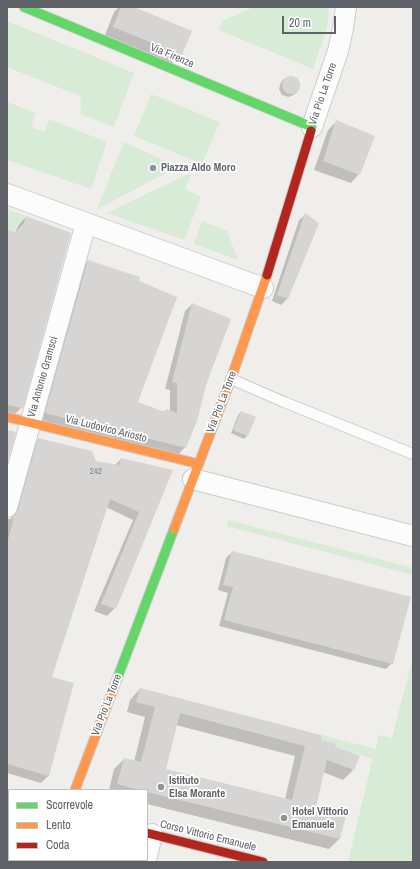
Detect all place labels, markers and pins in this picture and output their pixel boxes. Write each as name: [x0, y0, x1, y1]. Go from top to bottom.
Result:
place label: Piazza Aldo Moro: [161, 161, 236, 175]
marker: Piazza Aldo Moro: [148, 163, 158, 173]
place label: Istituto Elsa Morante: [169, 774, 225, 800]
marker: Istituto Elsa Morante: [156, 782, 166, 792]
place label: Hotel Vittorio Emanuele: [292, 805, 348, 831]
marker: Hotel Vittorio Emanuele: [279, 813, 289, 823]

